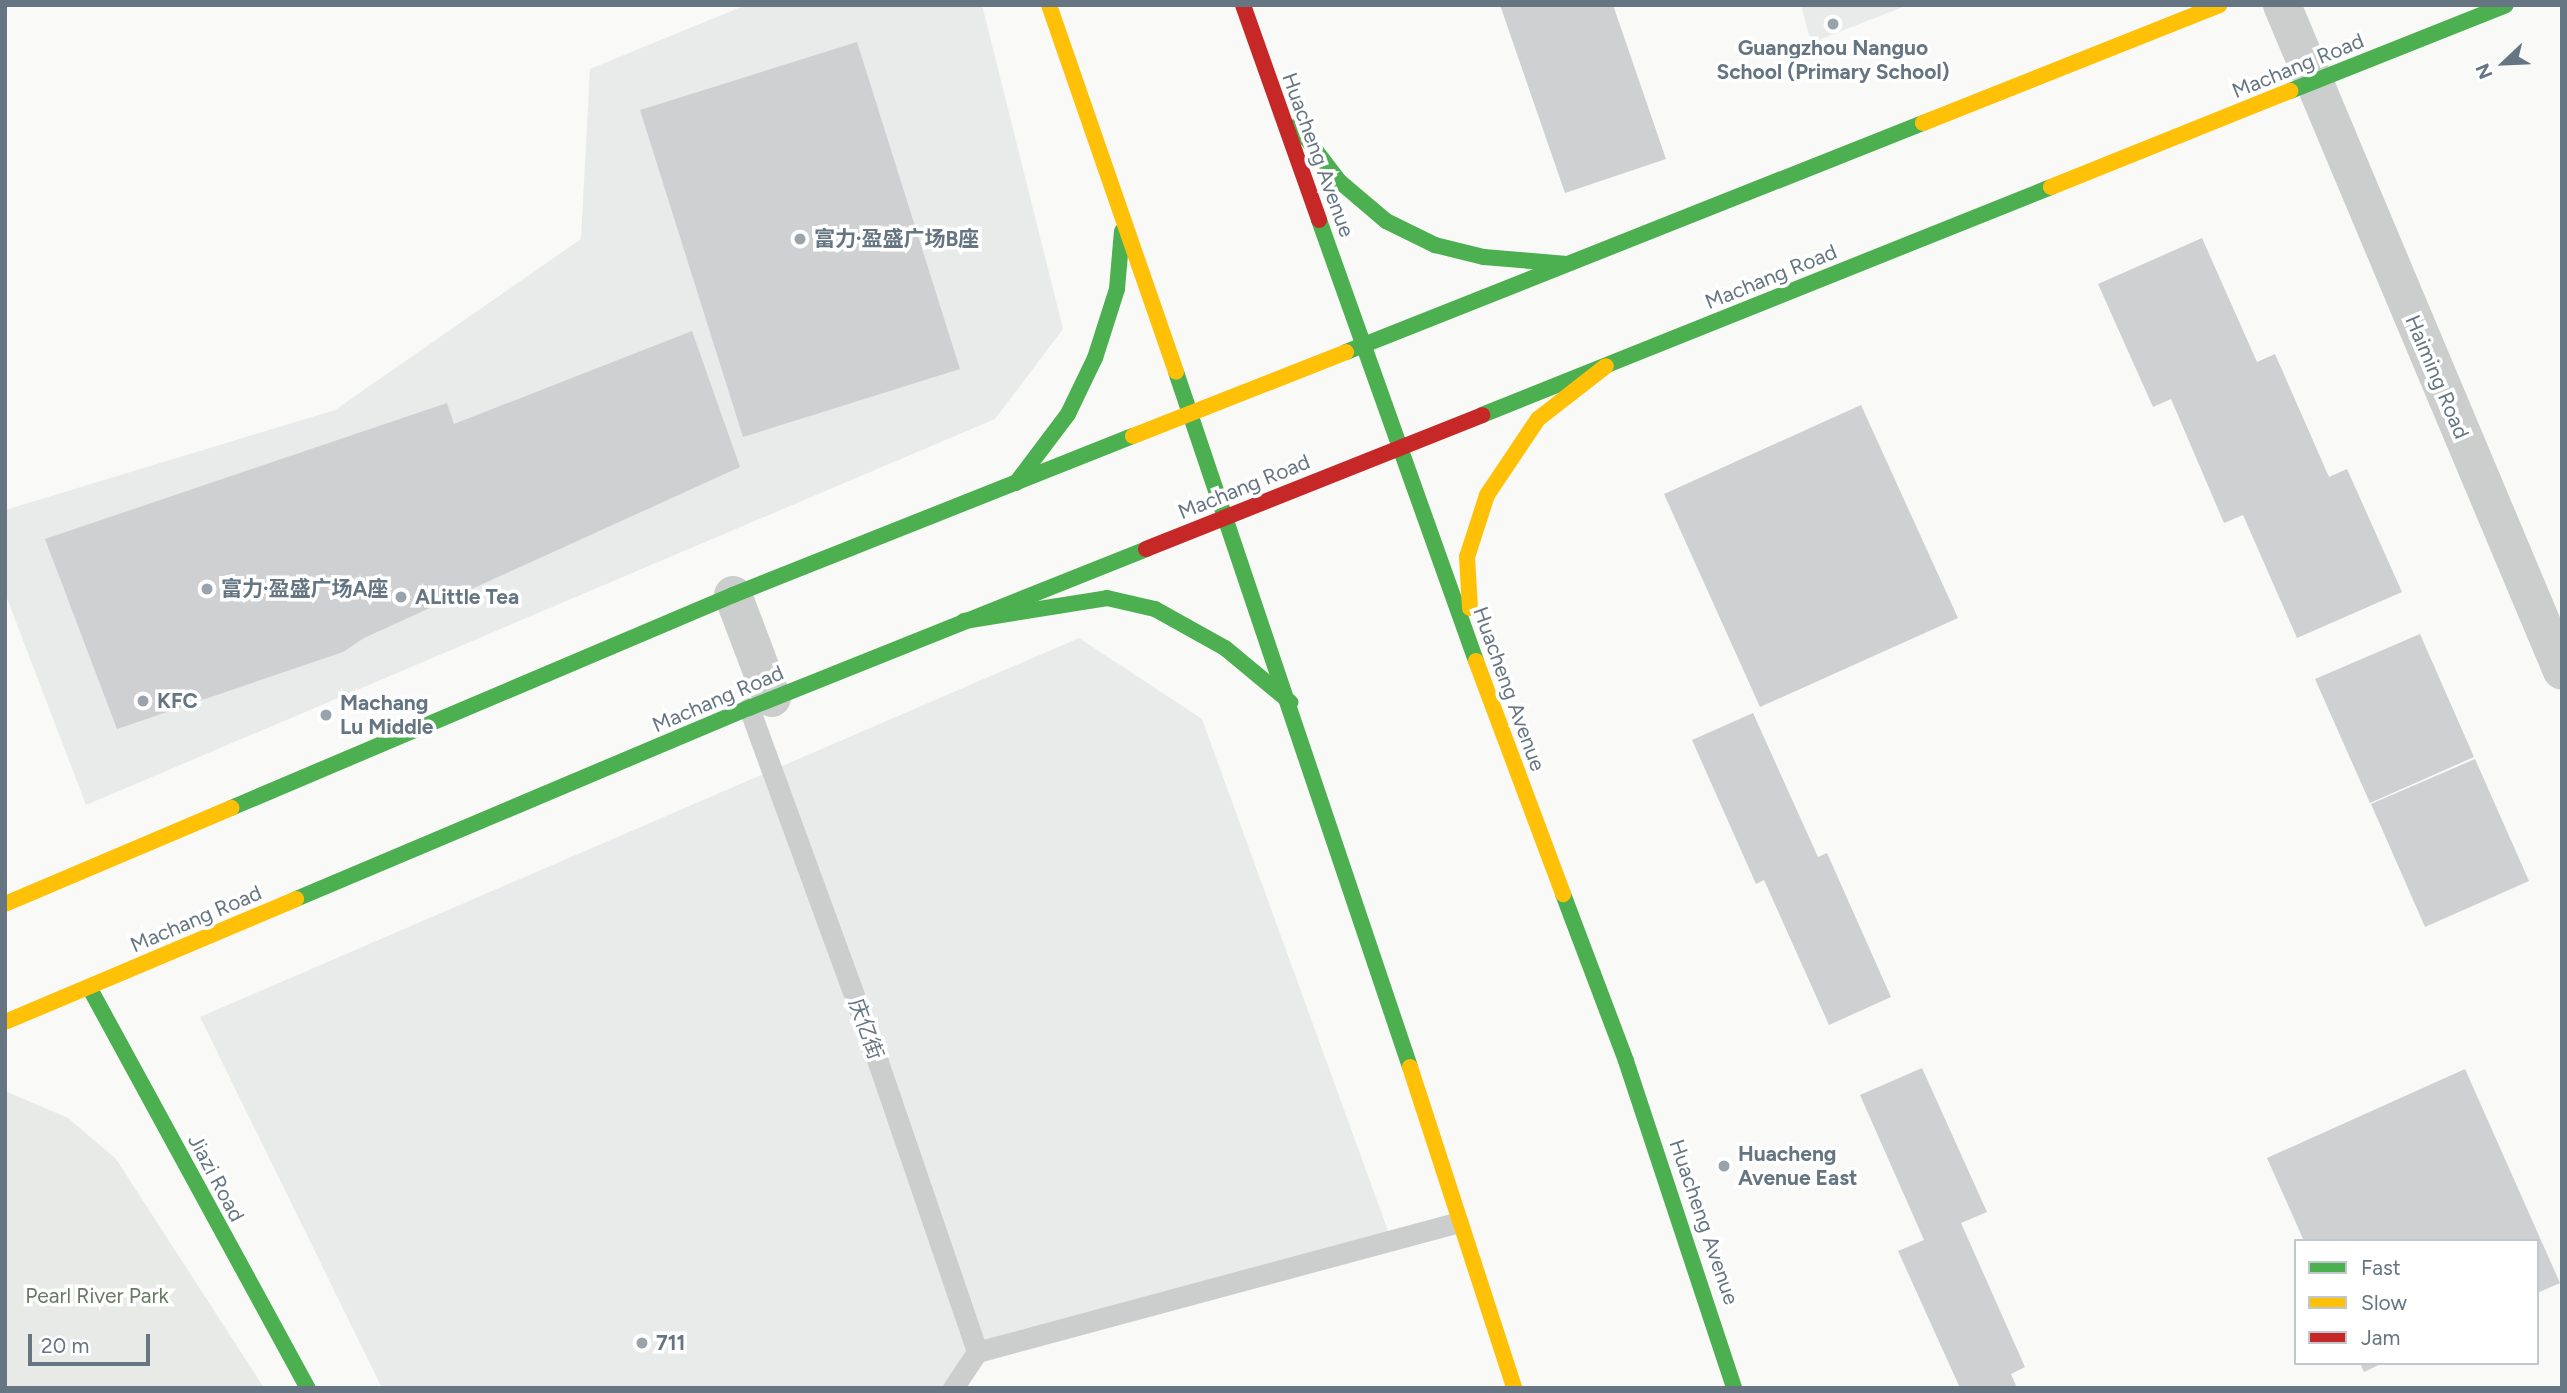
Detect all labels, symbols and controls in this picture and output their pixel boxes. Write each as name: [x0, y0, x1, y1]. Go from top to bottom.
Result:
marker: Guangzhou Nanguo School (Primary School): [1825, 16, 1841, 32]
street label: Machang Road: [2228, 28, 2368, 104]
north arrow: [2469, 28, 2539, 98]
place label: Guangzhou Nanguo School (Primary School): [1716, 35, 1950, 85]
text: N: [2471, 60, 2498, 83]
street label: Huacheng Avenue: [1277, 69, 1359, 241]
place label: 富力·盈盛广场B座: [814, 226, 979, 252]
marker: 富力·盈盛广场B座: [792, 231, 808, 247]
street label: Machang Road: [1701, 239, 1841, 315]
street label: Haiming Road: [2400, 311, 2474, 443]
street label: Machang Road: [1174, 449, 1314, 525]
place label: 富力·盈盛广场A座: [221, 576, 388, 602]
marker: 富力·盈盛广场A座: [199, 581, 215, 597]
place label: ALittle Tea: [415, 584, 519, 610]
marker: ALittle Tea: [393, 589, 409, 605]
street label: Huacheng Avenue: [1468, 603, 1550, 775]
street label: Machang Road: [649, 660, 787, 738]
place label: KFC: [157, 688, 198, 714]
place label: Machang Lu Middle: [340, 690, 433, 740]
marker: KFC: [135, 693, 151, 709]
marker: Machang Lu Middle: [318, 707, 334, 723]
street label: Machang Road: [127, 880, 265, 958]
street label: 庆亿街: [843, 995, 889, 1063]
street label: Jiazi Road: [183, 1130, 249, 1226]
street label: Huacheng Avenue: [1664, 1136, 1744, 1308]
place label: Huacheng Avenue East: [1738, 1141, 1857, 1191]
marker: Huacheng Avenue East: [1716, 1158, 1732, 1174]
legend: [2294, 1239, 2539, 1365]
text: Fast: [2361, 1255, 2401, 1280]
park label: Pearl River Park: [25, 1283, 169, 1309]
text: Slow: [2361, 1290, 2407, 1315]
scale bar: [32, 1320, 154, 1364]
text: Jam: [2361, 1325, 2400, 1350]
place label: 711: [656, 1330, 685, 1356]
text: 20 m: [41, 1333, 89, 1358]
marker: 711: [634, 1335, 650, 1351]

